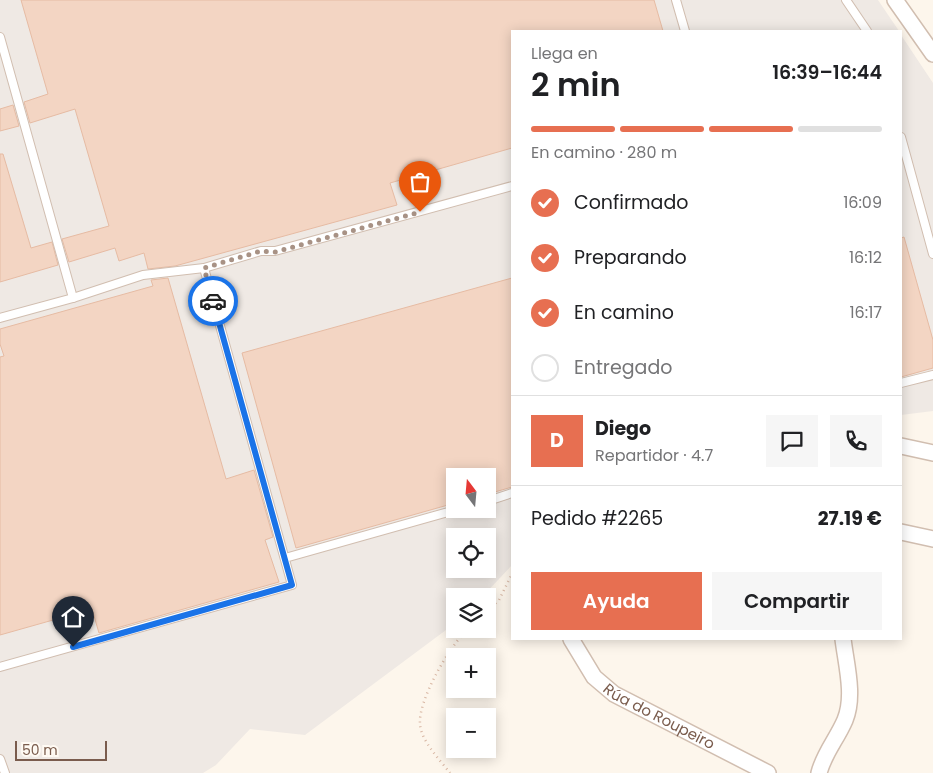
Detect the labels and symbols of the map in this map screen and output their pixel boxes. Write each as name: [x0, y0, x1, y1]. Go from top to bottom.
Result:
pin: [399, 161, 441, 212]
courier: [188, 276, 238, 326]
north arrow: [446, 468, 496, 518]
pin: [52, 596, 94, 647]
street label: Rúa do Roupeiro: [599, 678, 719, 754]
scale bar: [15, 738, 108, 761]

